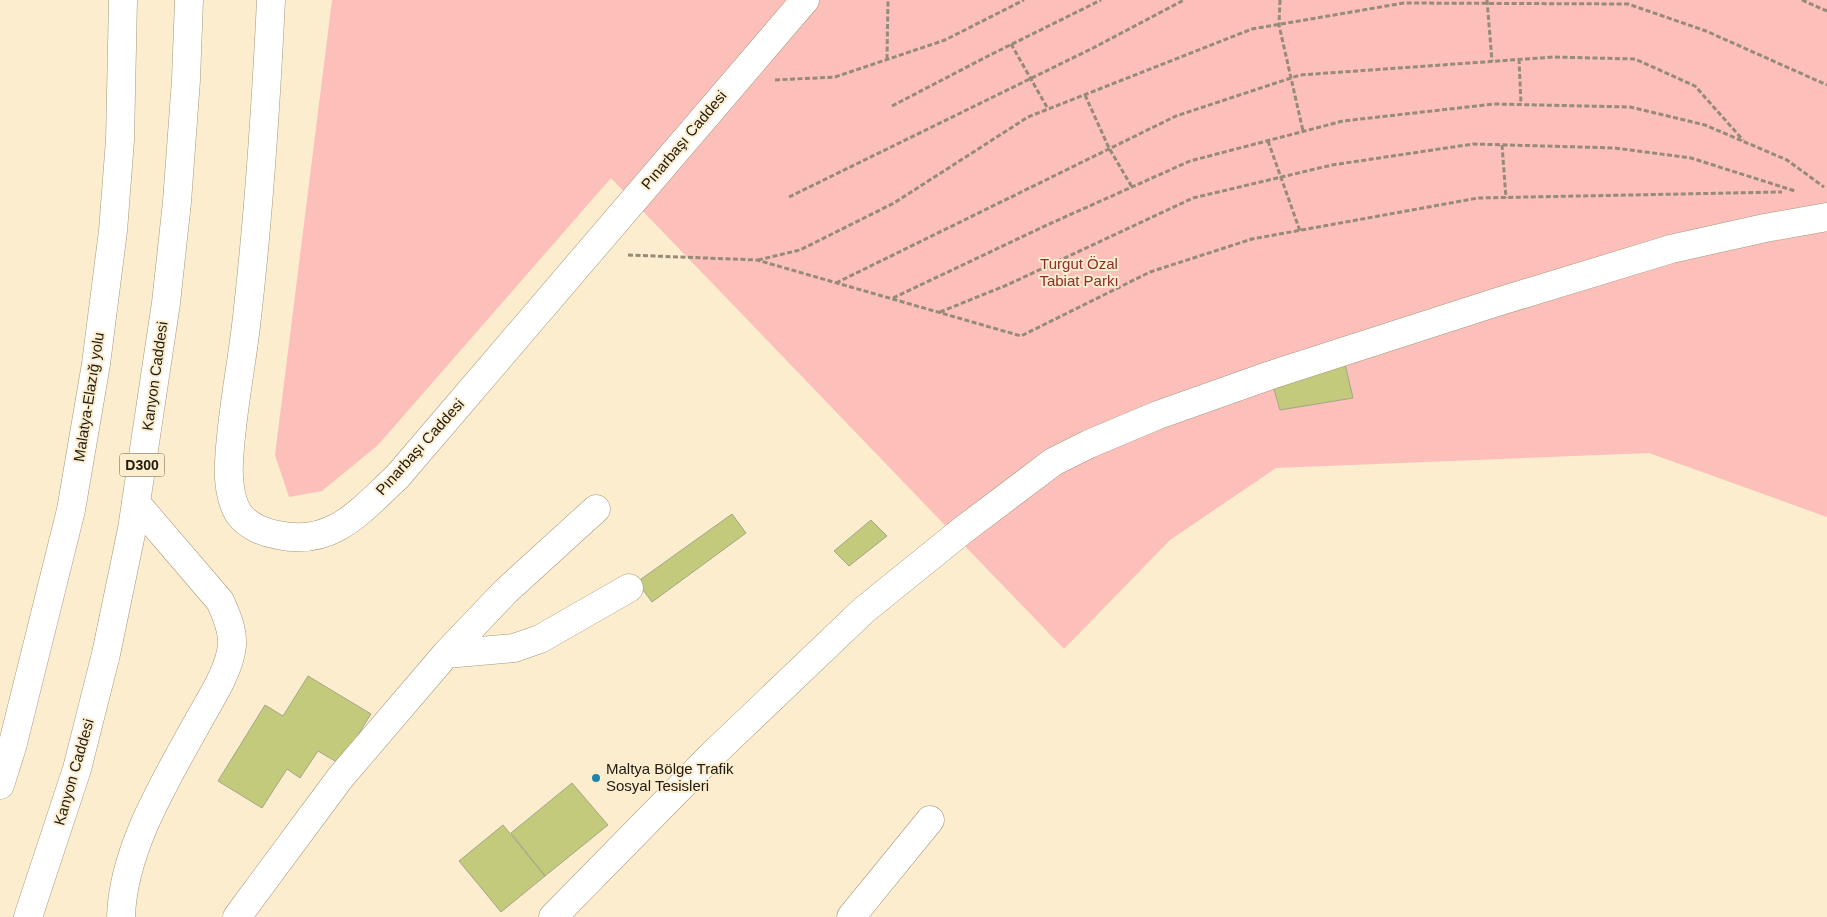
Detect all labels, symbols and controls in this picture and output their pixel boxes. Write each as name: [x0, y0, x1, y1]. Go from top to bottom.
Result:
street label: Pınarbaşı Caddesi: [637, 87, 730, 192]
park label: Turgut Özal Tabiat Parkı: [1039, 255, 1119, 289]
street label: Kanyon Caddesi: [138, 320, 171, 432]
street label: Malatya-Elazığ yolu: [70, 331, 107, 463]
street label: Pınarbaşı Caddesi: [372, 395, 467, 498]
road number: D300: [120, 454, 164, 476]
street label: Kanyon Caddesi: [50, 717, 97, 827]
place label: Maltya Bölge Trafik Sosyal Tesisleri: [606, 760, 734, 794]
marker: Maltya Bölge Trafik Sosyal Tesisleri: [590, 772, 602, 784]

